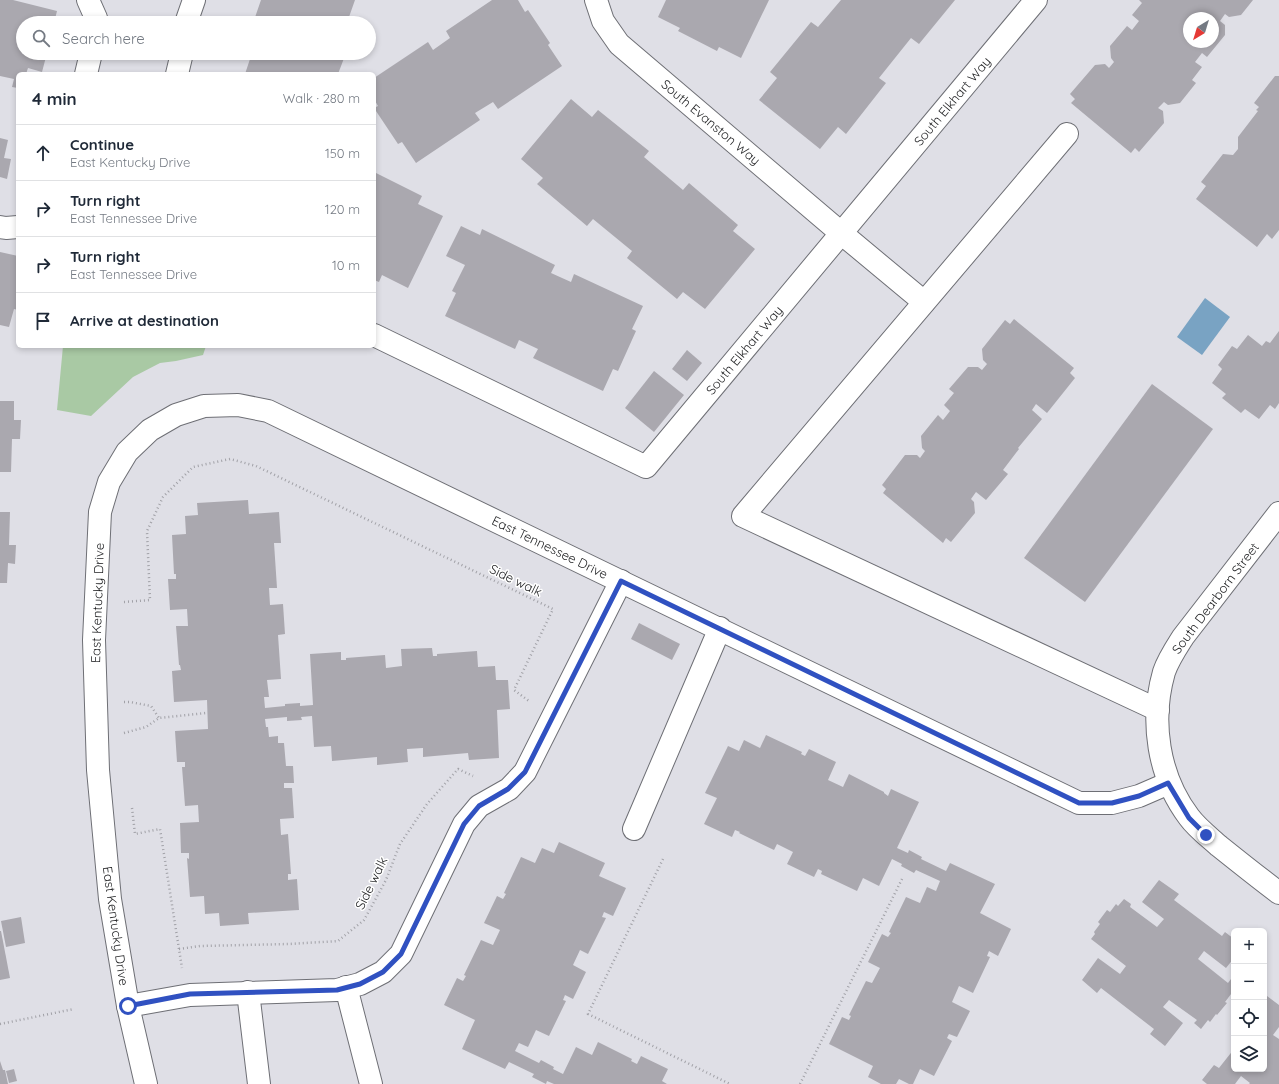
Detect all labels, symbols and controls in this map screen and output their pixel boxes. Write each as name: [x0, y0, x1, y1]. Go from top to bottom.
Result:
north arrow: [1183, 12, 1219, 48]
search box: [16, 16, 376, 60]
icon: search: [30, 27, 52, 49]
text: Search here: [62, 29, 145, 48]
street label: South Elkhart Way: [910, 53, 994, 149]
street label: South Evanston Way: [658, 76, 764, 168]
text: 4 min: [32, 88, 77, 109]
text: Walk · 280 m: [283, 90, 360, 106]
text: Continue: [70, 135, 134, 154]
icon: ahead: [32, 142, 54, 164]
text: 150 m: [325, 145, 360, 161]
text: East Kentucky Drive: [70, 154, 190, 170]
text: Turn right: [70, 191, 141, 210]
icon: right: [32, 198, 54, 220]
text: 120 m: [325, 201, 360, 217]
text: East Tennessee Drive: [70, 210, 197, 226]
text: Turn right: [70, 247, 141, 266]
icon: right: [32, 254, 54, 276]
text: 10 m: [332, 257, 360, 273]
text: East Tennessee Drive: [70, 266, 197, 282]
street label: South Elkhart Way: [702, 302, 786, 398]
icon: arrive: [32, 310, 54, 332]
text: Arrive at destination: [70, 311, 219, 330]
street label: East Tennessee Drive: [489, 512, 611, 582]
street label: South Dearborn Street: [1168, 539, 1262, 657]
street label: East Kentucky Drive: [87, 543, 107, 663]
street label: Side walk: [487, 560, 545, 600]
route end: [1197, 826, 1215, 844]
street label: Side walk: [351, 854, 391, 912]
street label: East Kentucky Drive: [100, 865, 132, 987]
map controls: [1231, 928, 1267, 1072]
button: +: [1231, 928, 1267, 964]
button: −: [1231, 964, 1267, 1000]
route start: [119, 997, 137, 1015]
button: locate: [1231, 1000, 1267, 1036]
button: layers: [1231, 1036, 1267, 1072]

